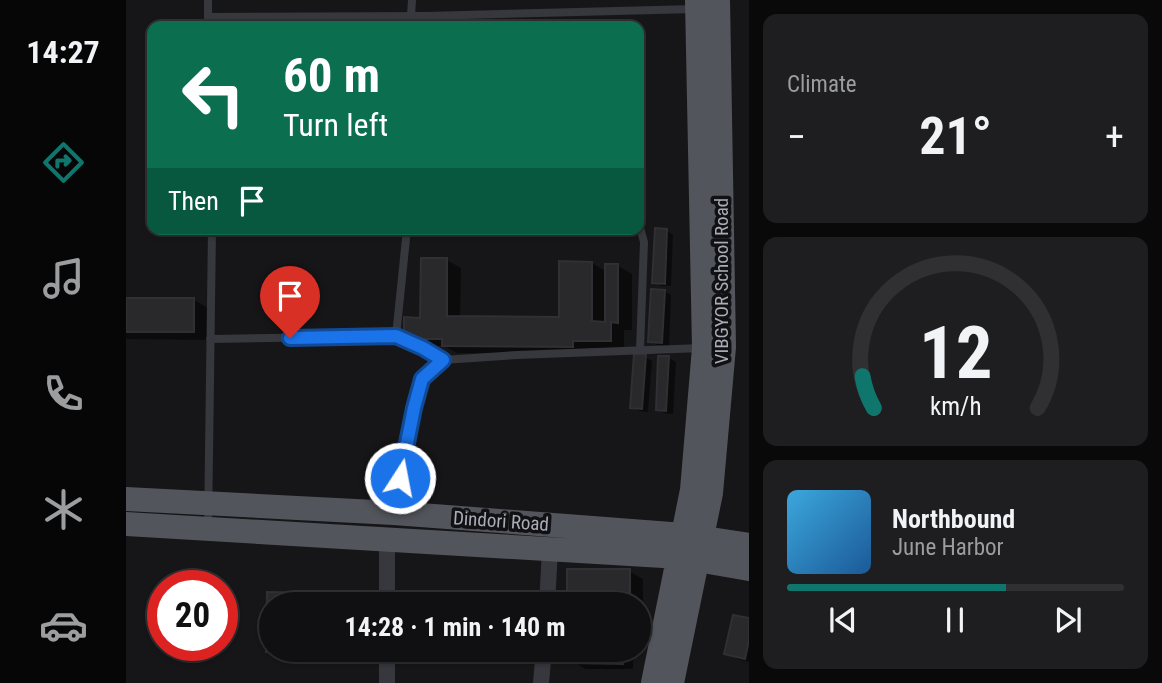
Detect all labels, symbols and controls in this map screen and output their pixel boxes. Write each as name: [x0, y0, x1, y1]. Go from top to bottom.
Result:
text: 14:27: [26, 33, 100, 71]
text: 60 m: [283, 47, 380, 104]
icon: left: [168, 49, 259, 140]
text: Climate: [787, 71, 857, 98]
text: Turn left: [283, 106, 388, 144]
text: 21°: [919, 106, 992, 167]
text: −: [787, 115, 806, 159]
text: +: [1105, 115, 1124, 159]
icon: directions: [39, 138, 88, 187]
icon: arrive: [233, 182, 271, 220]
text: Then: [168, 186, 219, 216]
street label: VIBGYOR School Road: [710, 198, 733, 364]
icon: music: [39, 254, 88, 303]
pin: [260, 266, 320, 338]
icon: arrive: [271, 277, 309, 315]
text: 12: [919, 310, 992, 396]
icon: phone: [39, 369, 88, 418]
text: km/h: [930, 391, 981, 420]
position arrow: [363, 441, 437, 515]
icon: climate: [39, 485, 88, 534]
text: Northbound: [892, 504, 1015, 534]
street label: Dindori Road: [452, 506, 550, 536]
text: June Harbor: [892, 534, 1004, 561]
speed limit sign: 20: [147, 570, 238, 661]
icon: car: [39, 601, 88, 650]
icon: previous: [824, 601, 862, 639]
icon: pause: [936, 601, 974, 639]
icon: next: [1049, 601, 1087, 639]
text: 14:28 · 1 min · 140 m: [345, 612, 565, 642]

